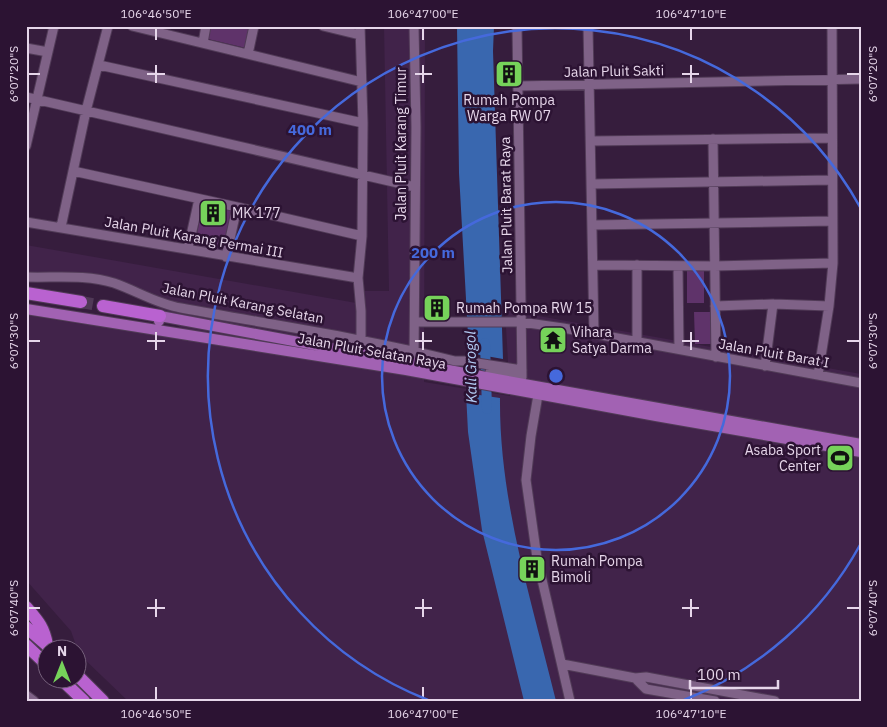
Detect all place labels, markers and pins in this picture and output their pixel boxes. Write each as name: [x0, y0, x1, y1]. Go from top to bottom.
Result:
building icon: Rumah Pompa Warga RW 07: [494, 59, 524, 89]
place label: Rumah Pompa Warga RW 07: [463, 91, 555, 125]
building icon: MK 177: [198, 198, 228, 228]
place label: MK 177: [232, 204, 281, 222]
building icon: Rumah Pompa RW 15: [422, 293, 452, 323]
place label: Rumah Pompa RW 15: [456, 299, 592, 317]
place label: Vihara Satya Darma: [572, 323, 652, 357]
temple icon: Vihara Satya Darma: [538, 325, 568, 355]
centre of rings: [547, 367, 565, 385]
place label: Asaba Sport Center: [745, 441, 821, 475]
sports icon: Asaba Sport Center: [825, 443, 855, 473]
place label: Rumah Pompa Bimoli: [551, 552, 643, 586]
building icon: Rumah Pompa Bimoli: [517, 554, 547, 584]

